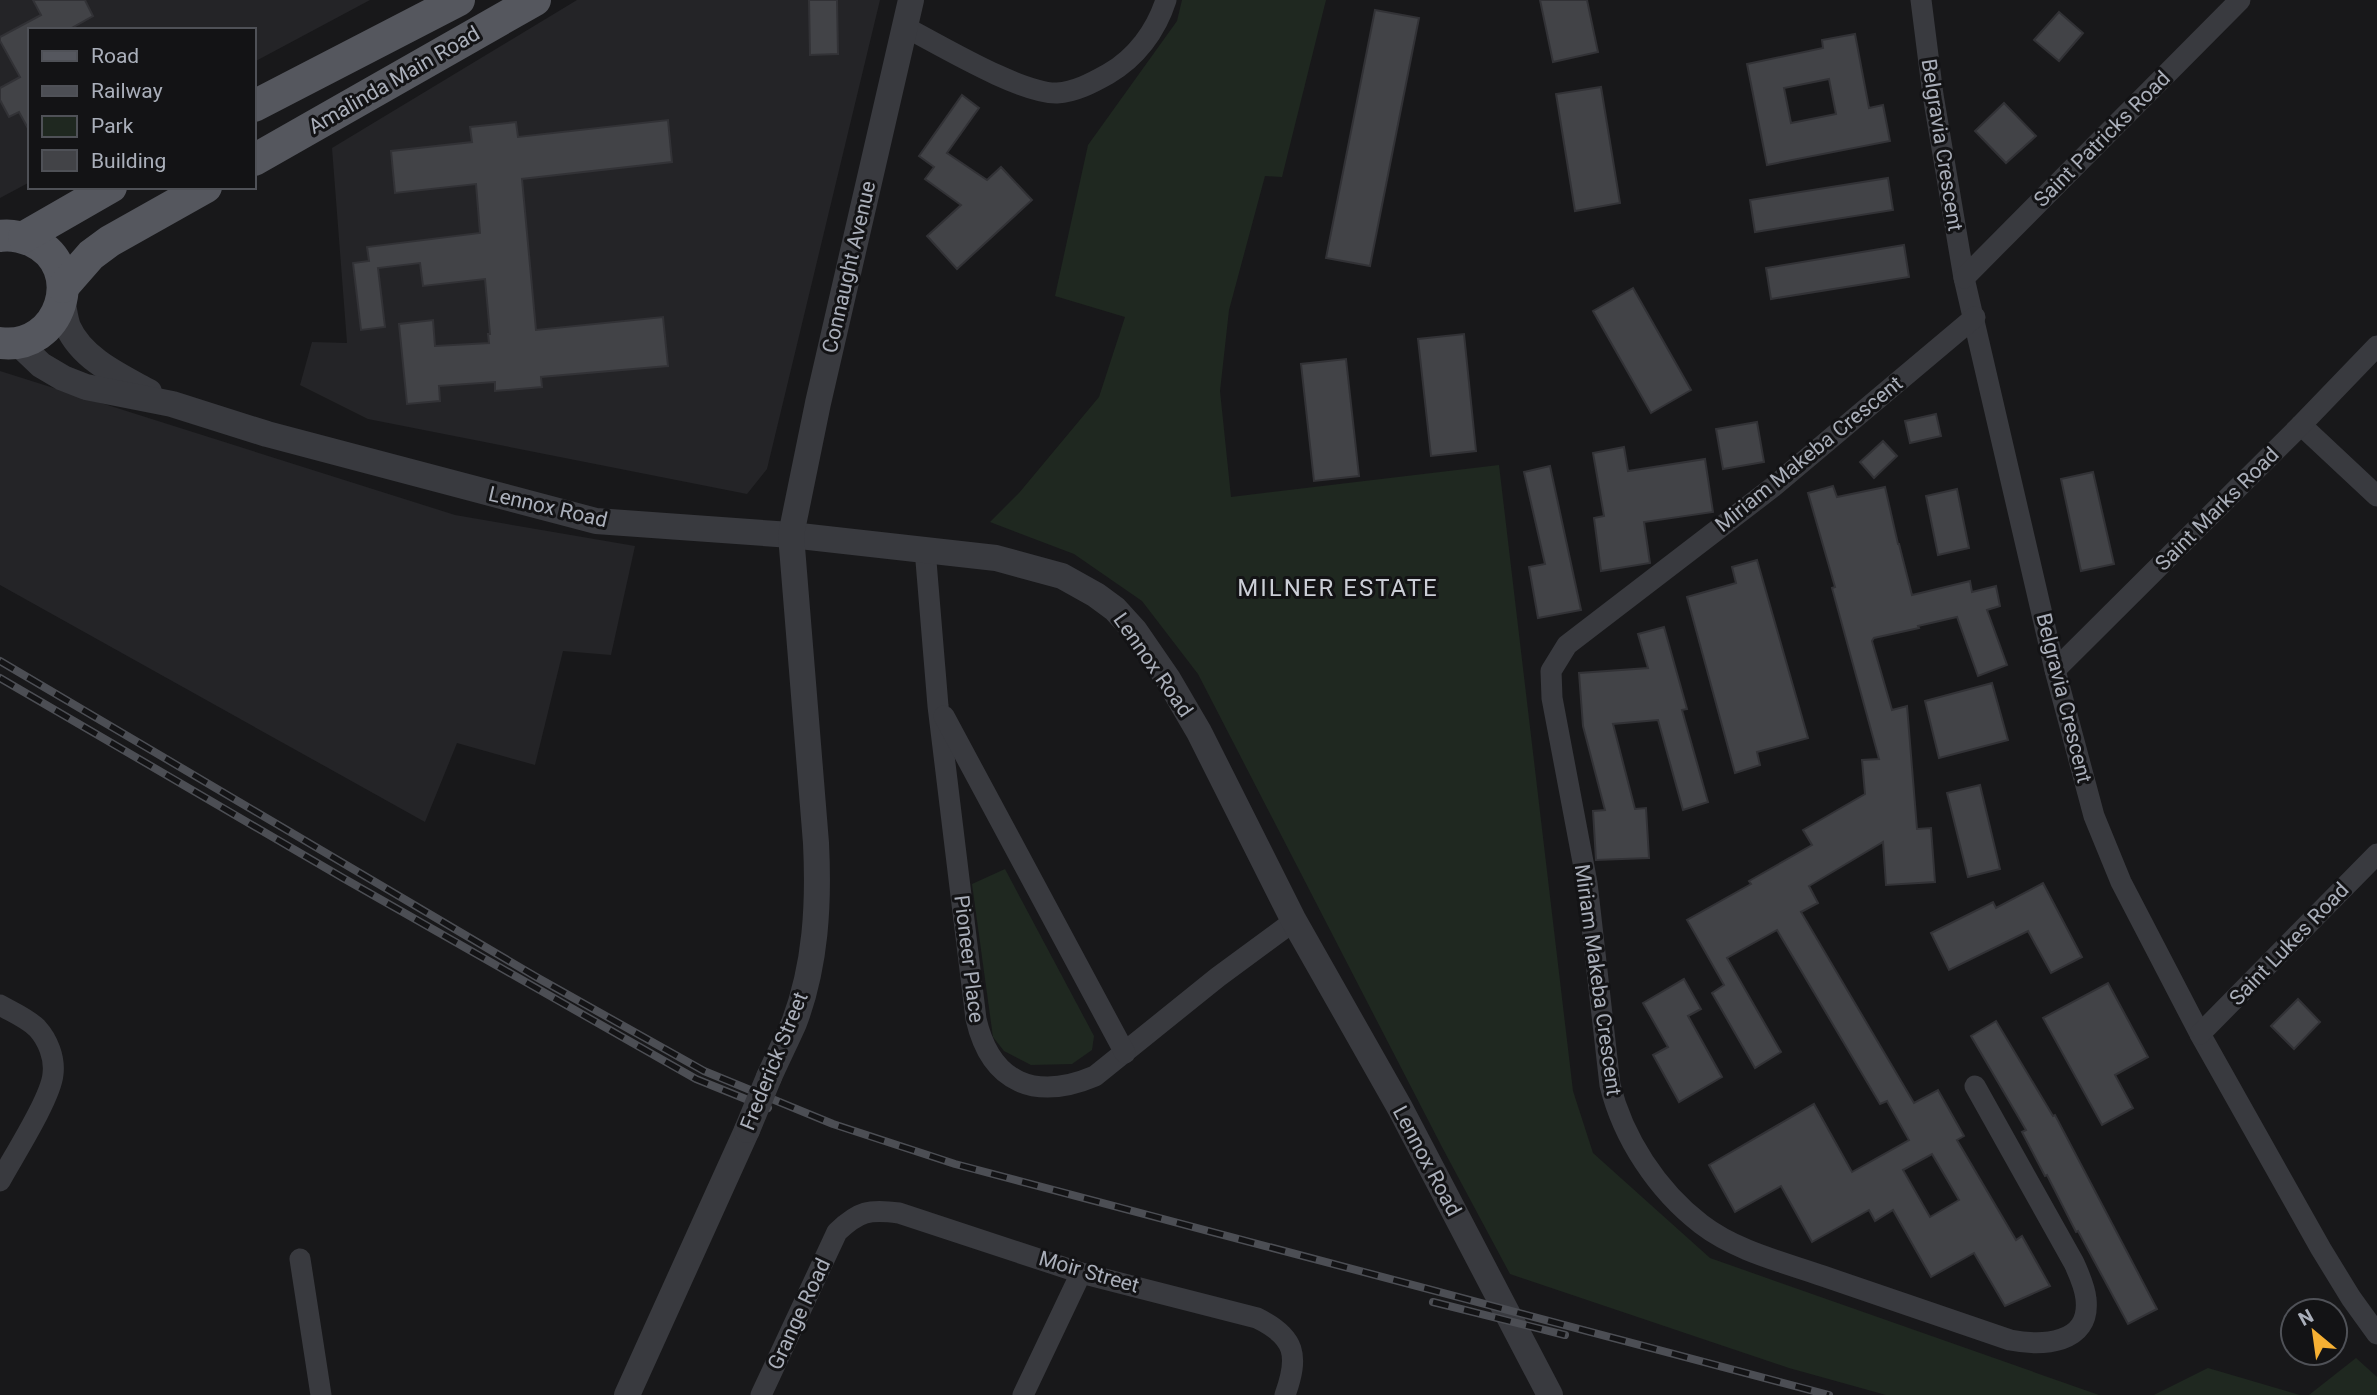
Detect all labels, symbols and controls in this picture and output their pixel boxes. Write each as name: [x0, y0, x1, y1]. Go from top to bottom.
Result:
street label: Amalinda Main Road: [304, 21, 484, 139]
legend: [28, 28, 256, 189]
text: Road: [91, 44, 139, 68]
street label: Belgravia Crescent: [1917, 57, 1967, 233]
street label: Saint Patricks Road: [2029, 66, 2175, 212]
text: Railway: [91, 79, 163, 103]
text: Park: [91, 114, 134, 138]
text: Building: [91, 149, 166, 173]
street label: Connaught Avenue: [818, 179, 880, 355]
street label: Miriam Makeba Crescent: [1711, 371, 1907, 537]
street label: Saint Marks Road: [2150, 442, 2284, 576]
street label: Lennox Road: [486, 482, 610, 532]
district label: MILNER ESTATE: [1237, 574, 1439, 602]
street label: Lennox Road: [1108, 608, 1198, 722]
street label: Belgravia Crescent: [2031, 611, 2097, 786]
street label: Miriam Makeba Crescent: [1570, 863, 1626, 1097]
street label: Saint Lukes Road: [2224, 878, 2354, 1010]
street label: Pioneer Place: [949, 894, 989, 1024]
street label: Frederick Street: [735, 988, 813, 1134]
street label: Lennox Road: [1388, 1102, 1466, 1220]
street label: Moir Street: [1036, 1246, 1142, 1298]
street label: Grange Road: [763, 1254, 835, 1374]
north arrow: [2279, 1297, 2349, 1367]
text: N: [2295, 1304, 2317, 1331]

